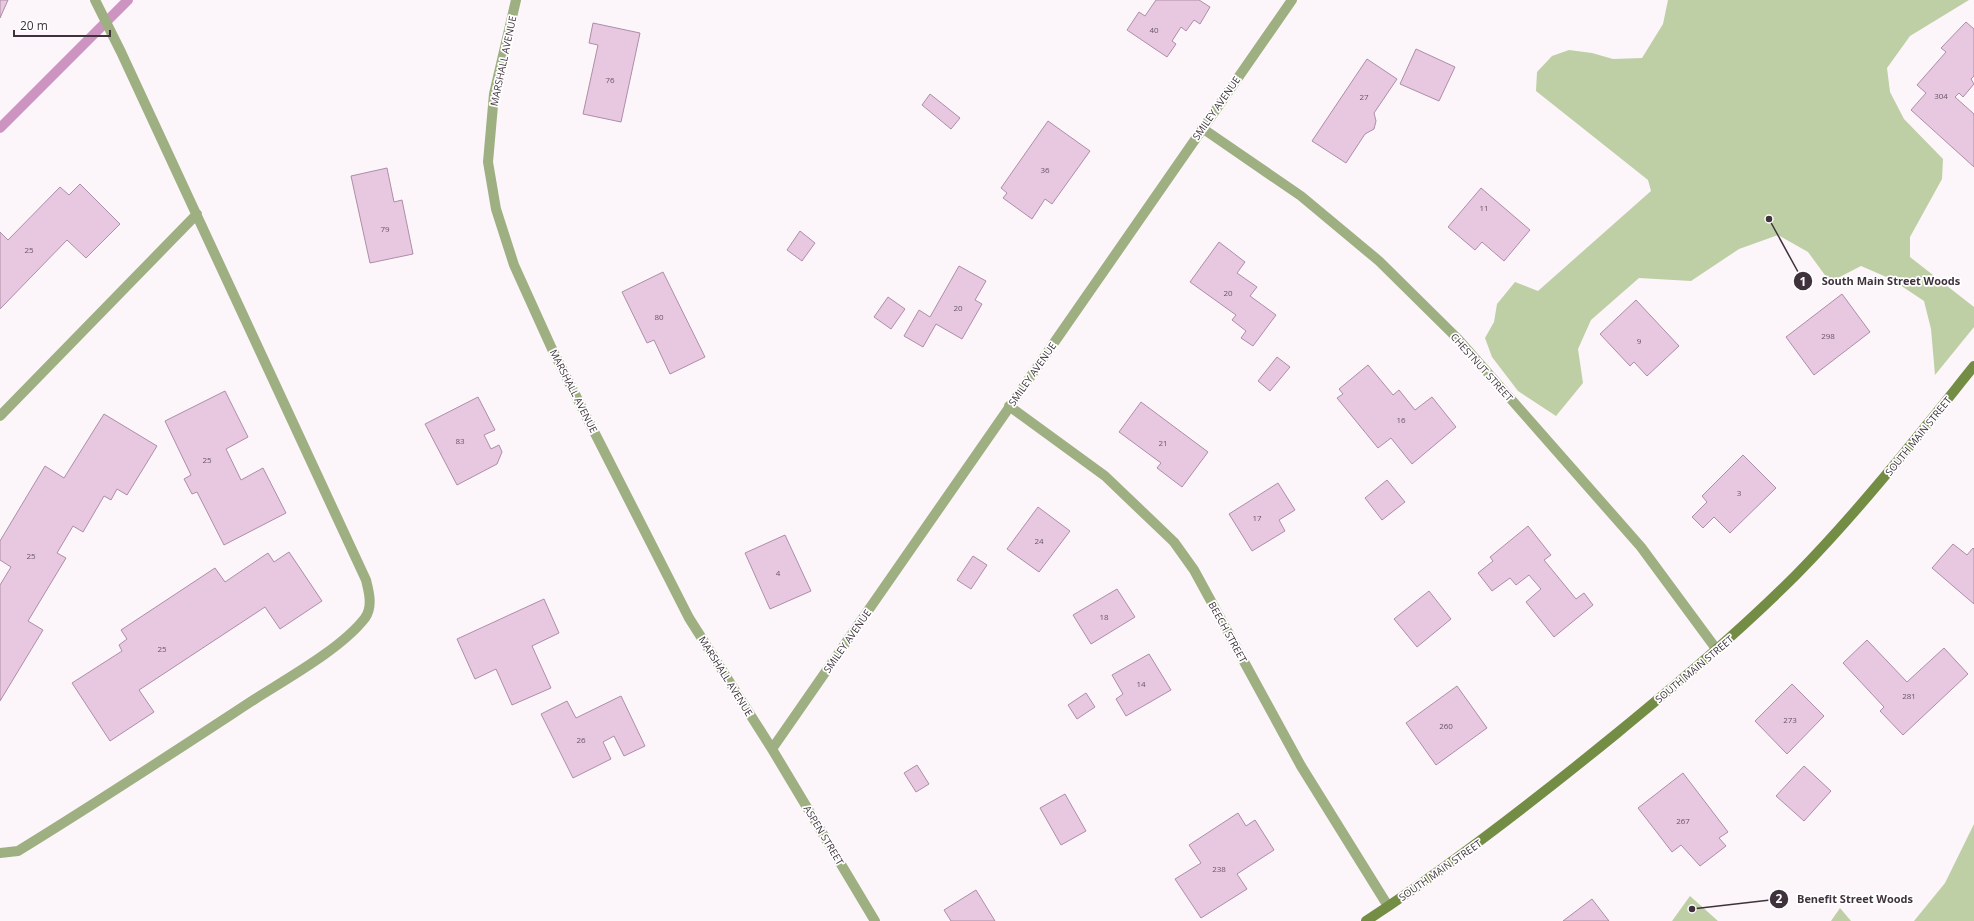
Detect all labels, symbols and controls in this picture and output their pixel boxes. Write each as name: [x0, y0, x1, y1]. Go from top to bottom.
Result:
scale bar: [14, 12, 110, 38]
street label: MARSHALL AVENUE: [487, 15, 519, 107]
text: 20 m: [20, 17, 48, 34]
house number: 40: [1149, 24, 1159, 35]
street label: SMILEY AVENUE: [1189, 73, 1243, 143]
house number: 76: [605, 74, 615, 85]
house number: 304: [1934, 90, 1948, 101]
house number: 27: [1359, 91, 1369, 102]
house number: 36: [1040, 164, 1050, 175]
house number: 11: [1479, 202, 1489, 213]
house number: 79: [380, 223, 390, 234]
house number: 25: [24, 244, 34, 255]
callout: South Main Street Woods: [1793, 270, 1968, 293]
text: 1: [1800, 273, 1806, 290]
text: South Main Street Woods: [1822, 273, 1961, 288]
house number: 20: [1223, 287, 1233, 298]
house number: 20: [953, 302, 963, 313]
house number: 80: [654, 311, 664, 322]
street label: CHESTNUT STREET: [1448, 330, 1517, 404]
house number: 298: [1821, 330, 1835, 341]
house number: 9: [1637, 335, 1642, 346]
street label: SMILEY AVENUE: [1005, 339, 1059, 409]
street label: MARSHALL AVENUE: [547, 347, 601, 435]
street label: SOUTH MAIN STREET: [1882, 393, 1955, 479]
house number: 16: [1396, 414, 1406, 425]
house number: 83: [455, 435, 465, 446]
house number: 21: [1158, 437, 1168, 448]
house number: 25: [202, 454, 212, 465]
house number: 3: [1737, 487, 1742, 498]
house number: 17: [1252, 512, 1262, 523]
house number: 24: [1034, 535, 1044, 546]
house number: 25: [26, 550, 36, 561]
house number: 4: [776, 567, 781, 578]
street label: BEECH STREET: [1205, 599, 1251, 665]
street label: SMILEY AVENUE: [820, 606, 874, 676]
house number: 18: [1099, 611, 1109, 622]
street label: SOUTH MAIN STREET: [1652, 632, 1736, 706]
street label: MARSHALL AVENUE: [696, 633, 756, 719]
house number: 25: [157, 643, 167, 654]
house number: 14: [1136, 678, 1146, 689]
house number: 281: [1902, 690, 1916, 701]
house number: 273: [1783, 714, 1797, 725]
house number: 260: [1439, 720, 1453, 731]
house number: 26: [576, 734, 586, 745]
street label: ASPEN STREET: [801, 803, 848, 868]
house number: 267: [1676, 815, 1690, 826]
street label: SOUTH MAIN STREET: [1396, 836, 1485, 904]
house number: 238: [1212, 863, 1226, 874]
callout: Benefit Street Woods: [1769, 887, 1921, 910]
text: 2: [1776, 890, 1783, 907]
text: Benefit Street Woods: [1797, 891, 1914, 906]

